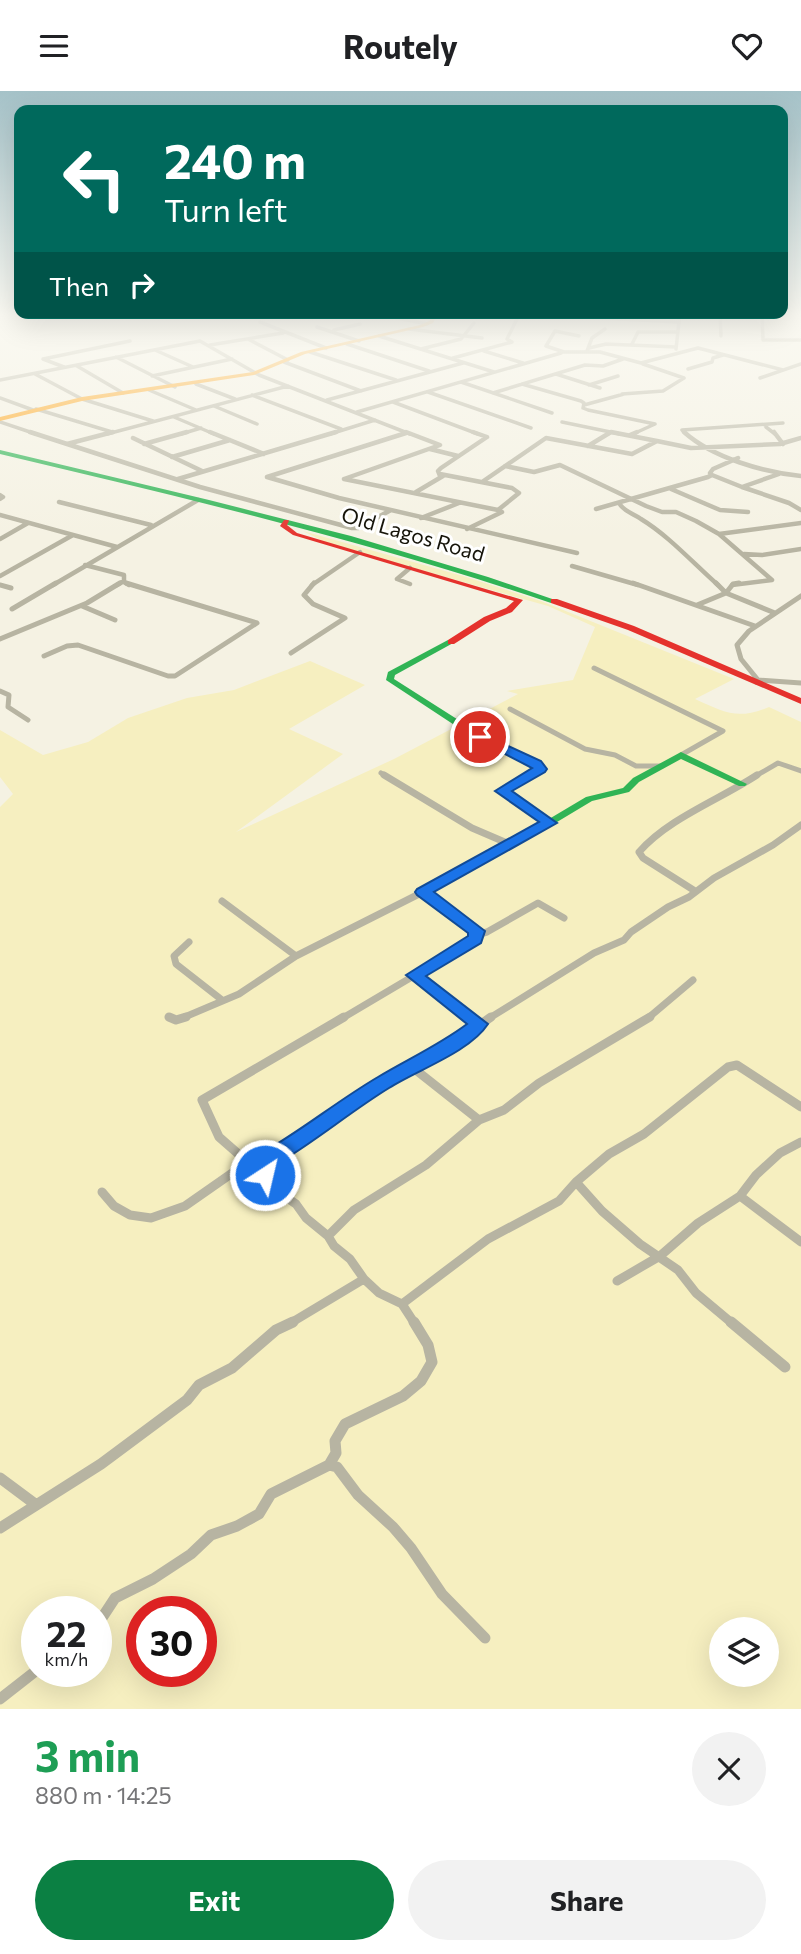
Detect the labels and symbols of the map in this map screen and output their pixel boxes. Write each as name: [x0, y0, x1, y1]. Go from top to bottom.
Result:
street label: Old Lagos Road: [339, 501, 488, 566]
pin: [450, 707, 510, 767]
position arrow: [228, 1138, 302, 1212]
speed limit sign: 30: [126, 1596, 217, 1687]

